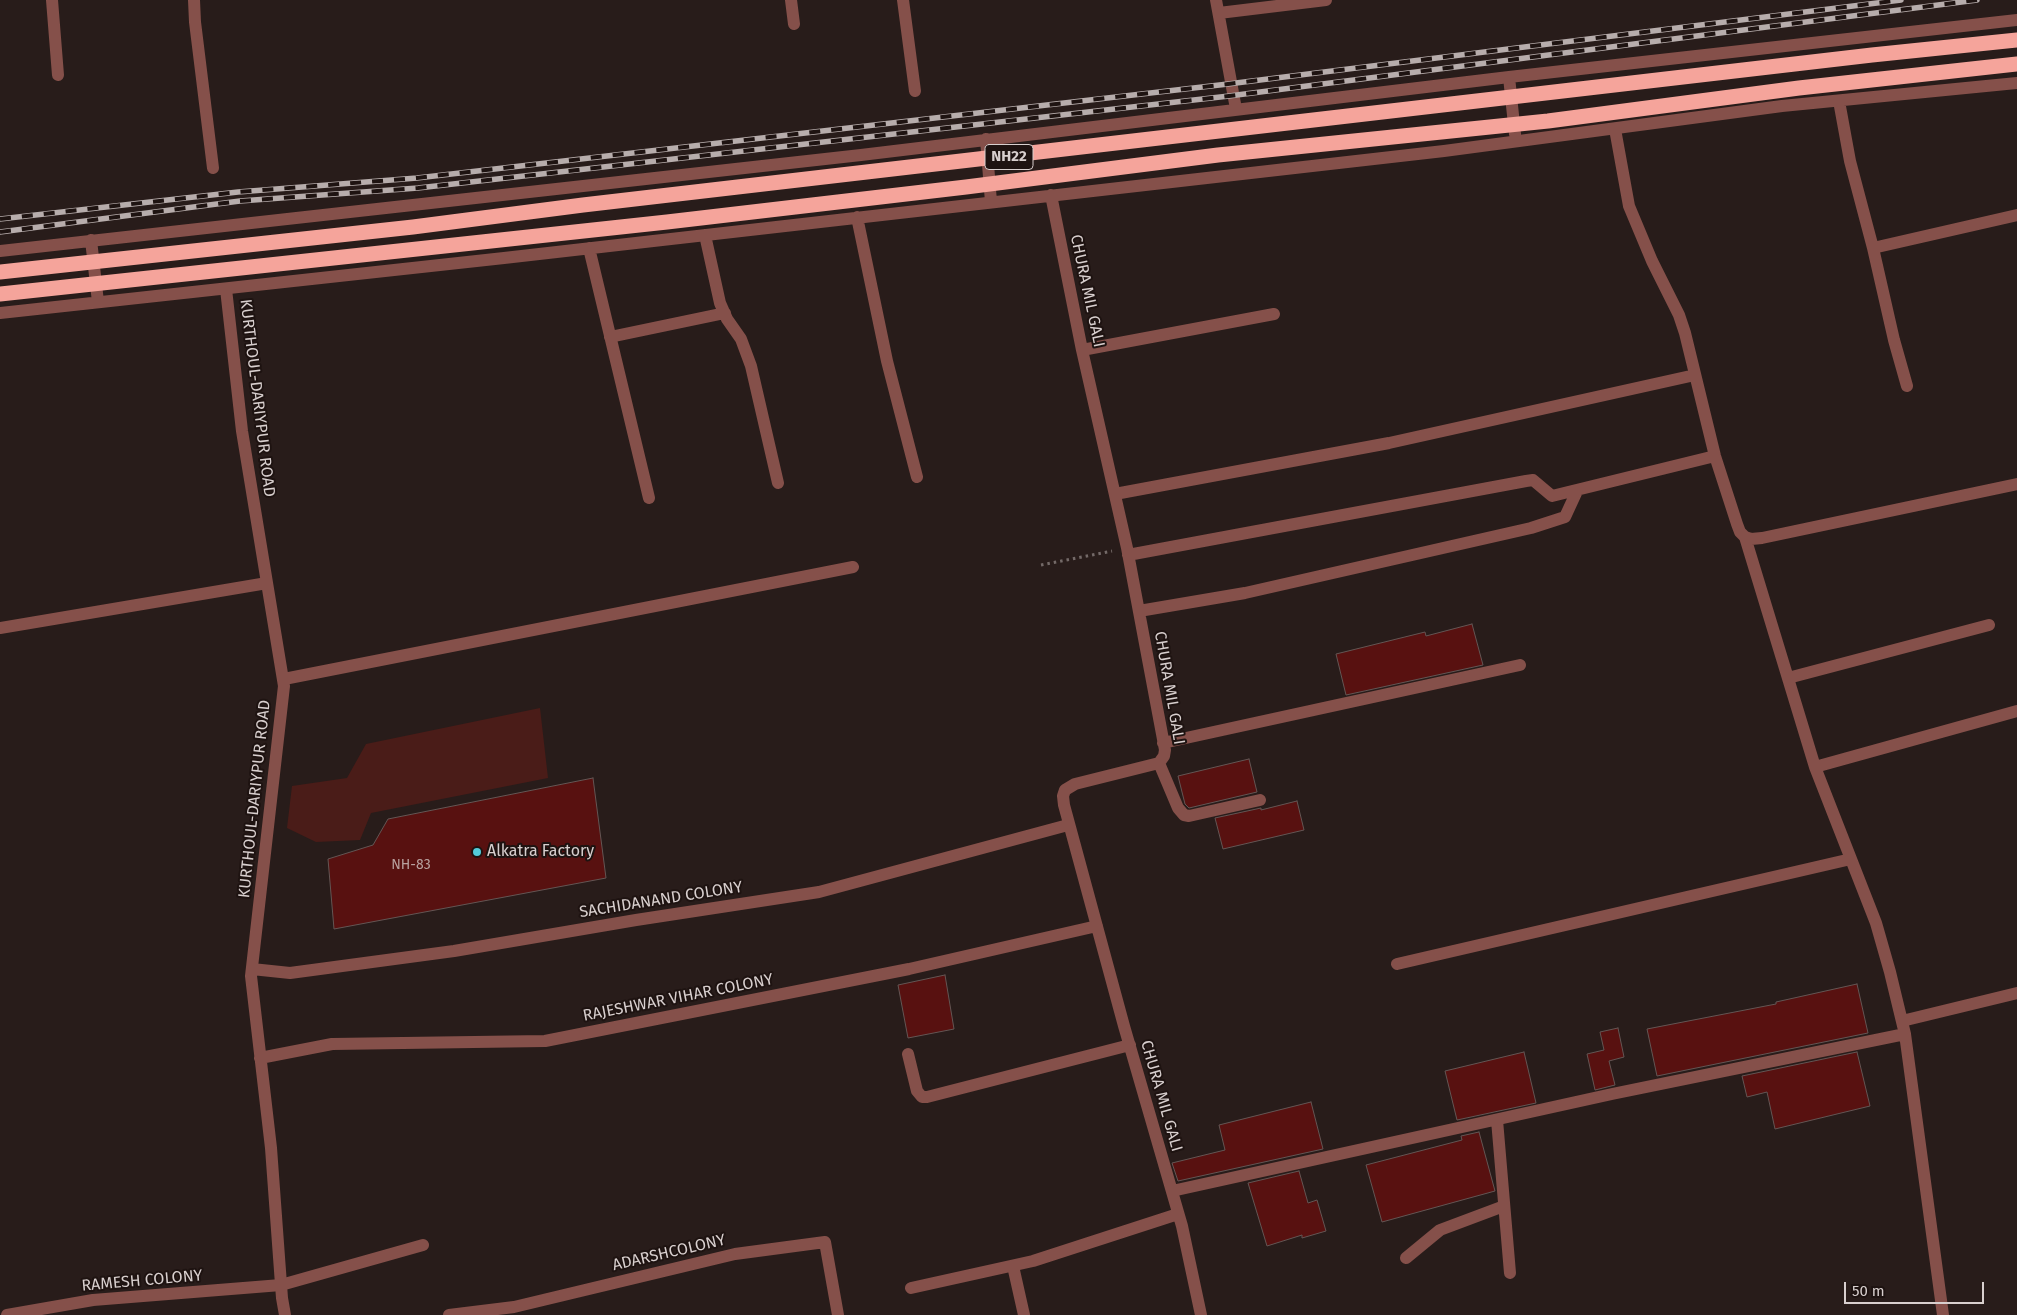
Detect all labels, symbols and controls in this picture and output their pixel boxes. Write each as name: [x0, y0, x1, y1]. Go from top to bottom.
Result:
road number: NH22: [985, 144, 1033, 170]
street label: CHURA MIL GALI: [1066, 233, 1108, 349]
street label: KURTHOUL-DARIYPUR ROAD: [235, 298, 279, 498]
street label: CHURA MIL GALI: [1150, 630, 1188, 746]
street label: KURTHOUL-DARIYPUR ROAD: [235, 699, 275, 899]
place label: Alkatra Factory: [487, 842, 594, 862]
marker: Alkatra Factory: [471, 846, 483, 858]
house number: NH-83: [391, 857, 431, 873]
street label: SACHIDANAND COLONY: [578, 878, 744, 922]
street label: RAJESHWAR VIHAR COLONY: [581, 970, 775, 1026]
street label: CHURA MIL GALI: [1136, 1038, 1186, 1154]
street label: ADARSHCOLONY: [611, 1231, 727, 1275]
street label: RAMESH COLONY: [81, 1266, 203, 1296]
scale bar: [1847, 1272, 1987, 1304]
text: 50 m: [1852, 1282, 1885, 1300]

